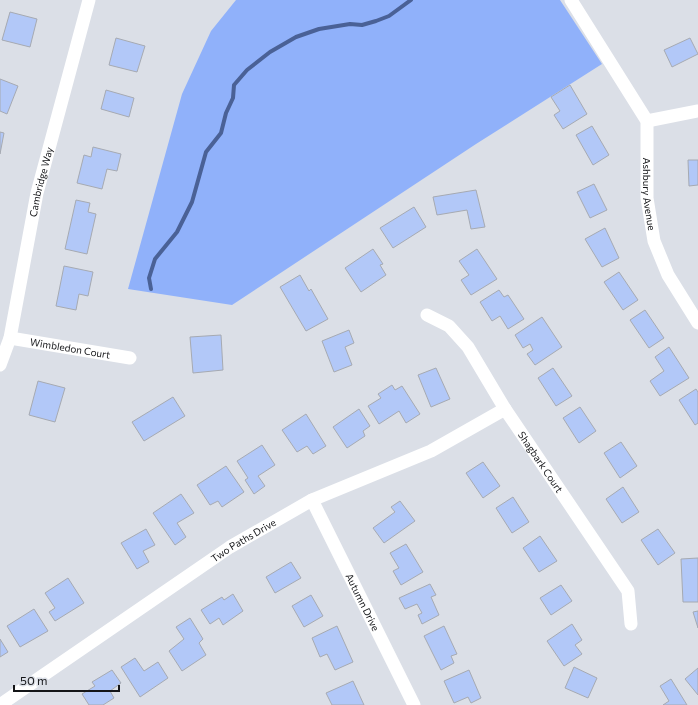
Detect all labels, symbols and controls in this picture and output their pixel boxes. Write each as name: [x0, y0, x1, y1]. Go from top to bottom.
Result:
street label: Cambridge Way: [27, 146, 55, 218]
street label: Ashbury Avenue: [641, 158, 658, 231]
street label: Wimbledon Court: [29, 335, 111, 361]
street label: Shagbark Court: [516, 429, 566, 495]
street label: Two Paths Drive: [209, 516, 278, 564]
street label: Autumn Drive: [343, 571, 382, 633]
scale bar: [14, 667, 119, 693]
text: 50 m: [20, 673, 48, 687]

